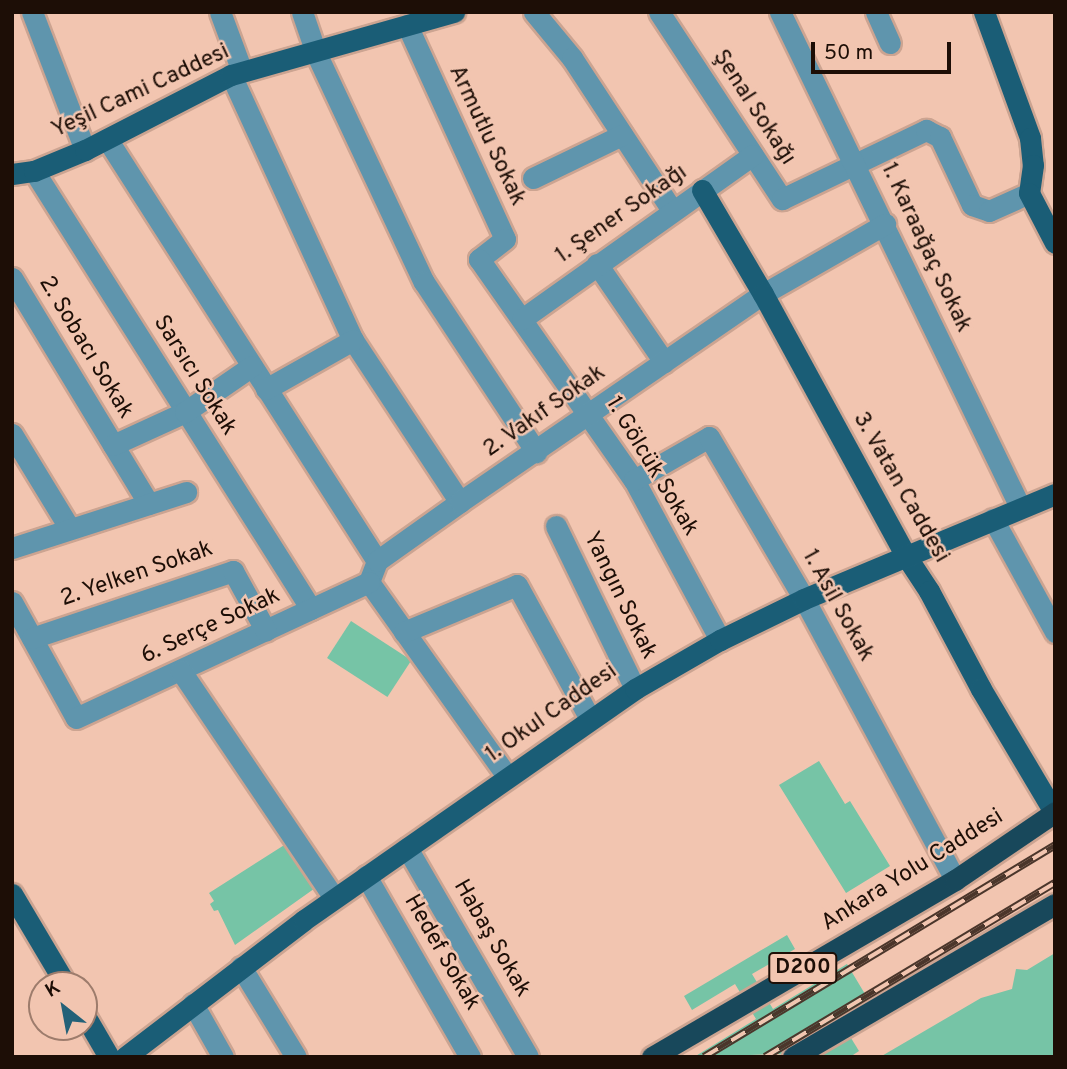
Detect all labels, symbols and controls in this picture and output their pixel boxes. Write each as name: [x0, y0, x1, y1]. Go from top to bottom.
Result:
scale bar: [815, 28, 955, 72]
street label: Yeşil Cami Caddesi: [48, 39, 234, 145]
text: 50 m: [824, 40, 873, 67]
street label: Şenal Sokağı: [706, 45, 800, 171]
street label: Armutlu Sokak: [441, 61, 531, 211]
street label: 1. Şener Sokağı: [551, 159, 693, 271]
street label: 1. Karaağaç Sokak: [874, 159, 976, 337]
street label: 2. Sobacı Sokak: [32, 272, 138, 424]
street label: Sarsıcı Sokak: [146, 311, 242, 441]
street label: 2. Vakıf Sokak: [478, 360, 612, 464]
street label: 1. Gölcük Sokak: [599, 392, 703, 542]
street label: 3. Vatan Caddesi: [845, 407, 955, 569]
street label: Yangın Sokak: [576, 528, 662, 664]
street label: 2. Yelken Sokak: [57, 536, 217, 614]
street label: 1. Asil Sokak: [795, 545, 879, 667]
street label: 6. Serçe Sokak: [137, 583, 285, 671]
street label: 1. Okul Caddesi: [481, 659, 623, 769]
street label: Ankara Yolu Caddesi: [817, 804, 1009, 938]
street label: Habaş Sokak: [446, 875, 536, 1003]
street label: Hedef Sokak: [397, 890, 485, 1016]
road number: D200: [768, 950, 838, 986]
north arrow: [28, 971, 98, 1041]
text: K: [41, 976, 65, 1003]

